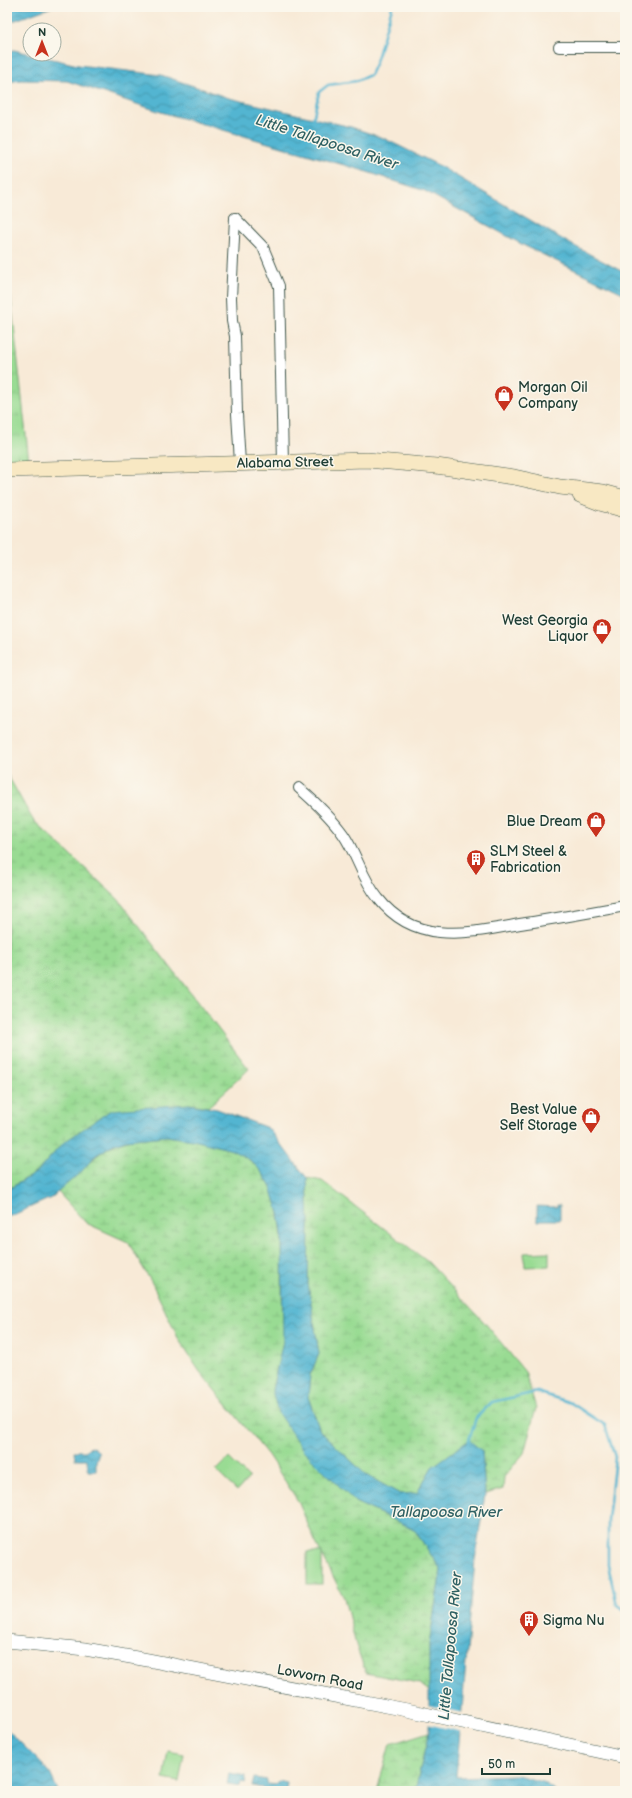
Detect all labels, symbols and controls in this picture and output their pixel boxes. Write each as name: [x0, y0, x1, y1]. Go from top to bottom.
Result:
north arrow: [22, 22, 62, 62]
text: N: [38, 26, 46, 39]
water label: Little Tallapoosa River: [253, 110, 402, 175]
place label: Morgan Oil Company: [518, 379, 588, 412]
shop icon: Morgan Oil Company: [493, 384, 515, 412]
street label: Alabama Street: [236, 453, 334, 472]
place label: West Georgia Liquor: [502, 612, 589, 645]
shop icon: West Georgia Liquor: [591, 617, 613, 645]
shop icon: Blue Dream: [585, 810, 607, 838]
place label: Blue Dream: [507, 813, 582, 830]
place label: SLM Steel & Fabrication: [490, 843, 567, 876]
building icon: SLM Steel & Fabrication: [465, 848, 487, 876]
place label: Best Value Self Storage: [500, 1101, 577, 1134]
shop icon: Best Value Self Storage: [580, 1106, 602, 1134]
water label: Tallapoosa River: [390, 1503, 504, 1522]
water label: Little Tallapoosa River: [435, 1570, 467, 1721]
building icon: Sigma Nu: [518, 1609, 540, 1637]
place label: Sigma Nu: [543, 1612, 604, 1629]
street label: Lovvorn Road: [275, 1661, 364, 1694]
scale bar: [482, 1750, 550, 1776]
text: 50 m: [488, 1757, 515, 1772]

